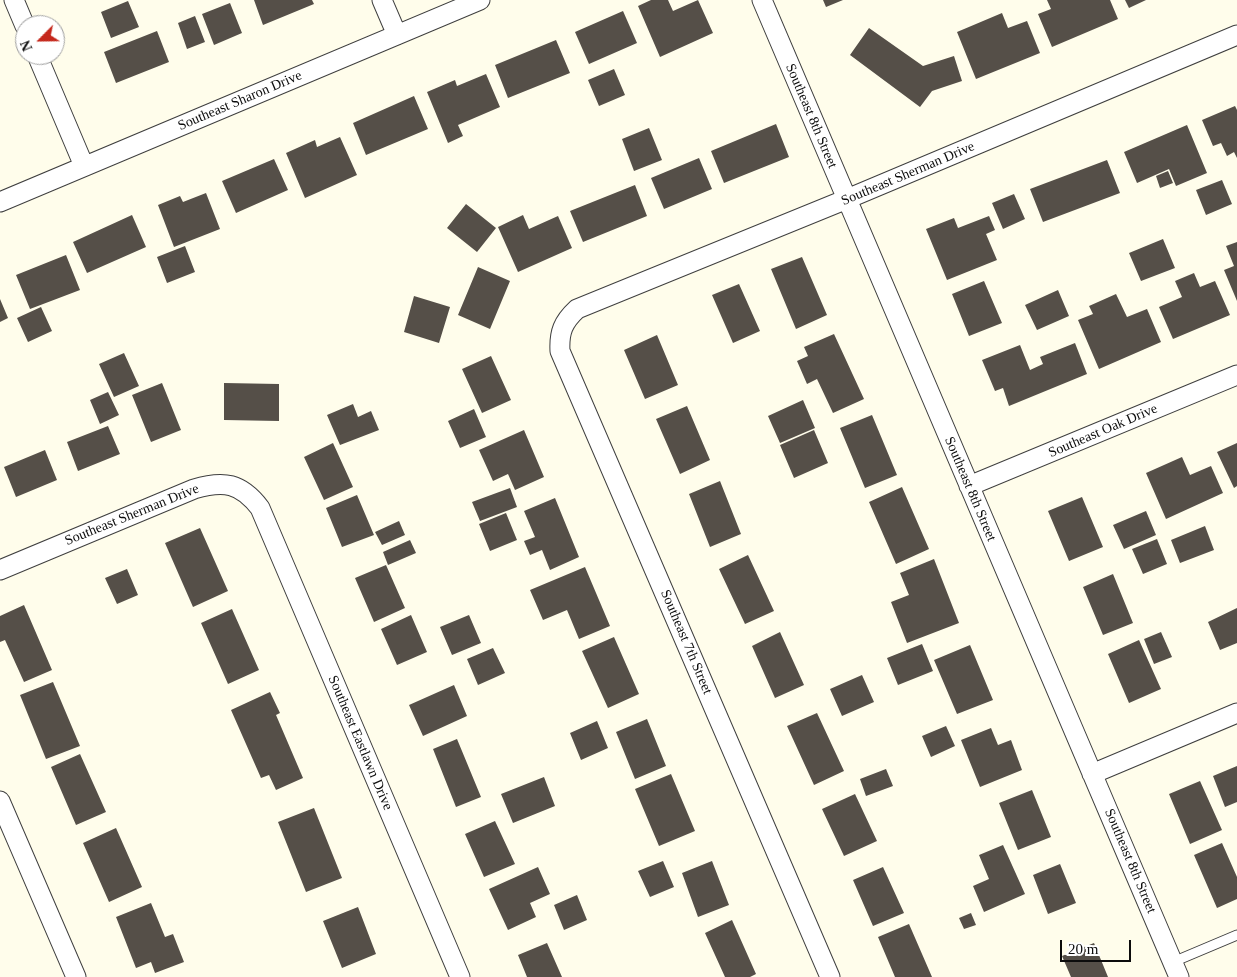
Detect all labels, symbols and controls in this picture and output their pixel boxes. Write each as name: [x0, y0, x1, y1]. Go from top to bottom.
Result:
north arrow: [15, 15, 65, 65]
text: N: [18, 38, 36, 53]
street label: Southeast 8th Street: [781, 61, 841, 171]
street label: Southeast Sharon Drive: [176, 67, 304, 135]
street label: Southeast Sherman Drive: [839, 138, 977, 210]
street label: Southeast Oak Drive: [1046, 400, 1160, 462]
street label: Southeast 8th Street: [940, 434, 1000, 544]
street label: Southeast Sherman Drive: [63, 480, 201, 550]
street label: Southeast 7th Street: [656, 587, 716, 697]
street label: Southeast Eastlawn Drive: [324, 673, 396, 813]
street label: Southeast 8th Street: [1100, 806, 1160, 916]
scale bar: [1062, 930, 1133, 962]
text: 20 m: [1068, 941, 1098, 957]

